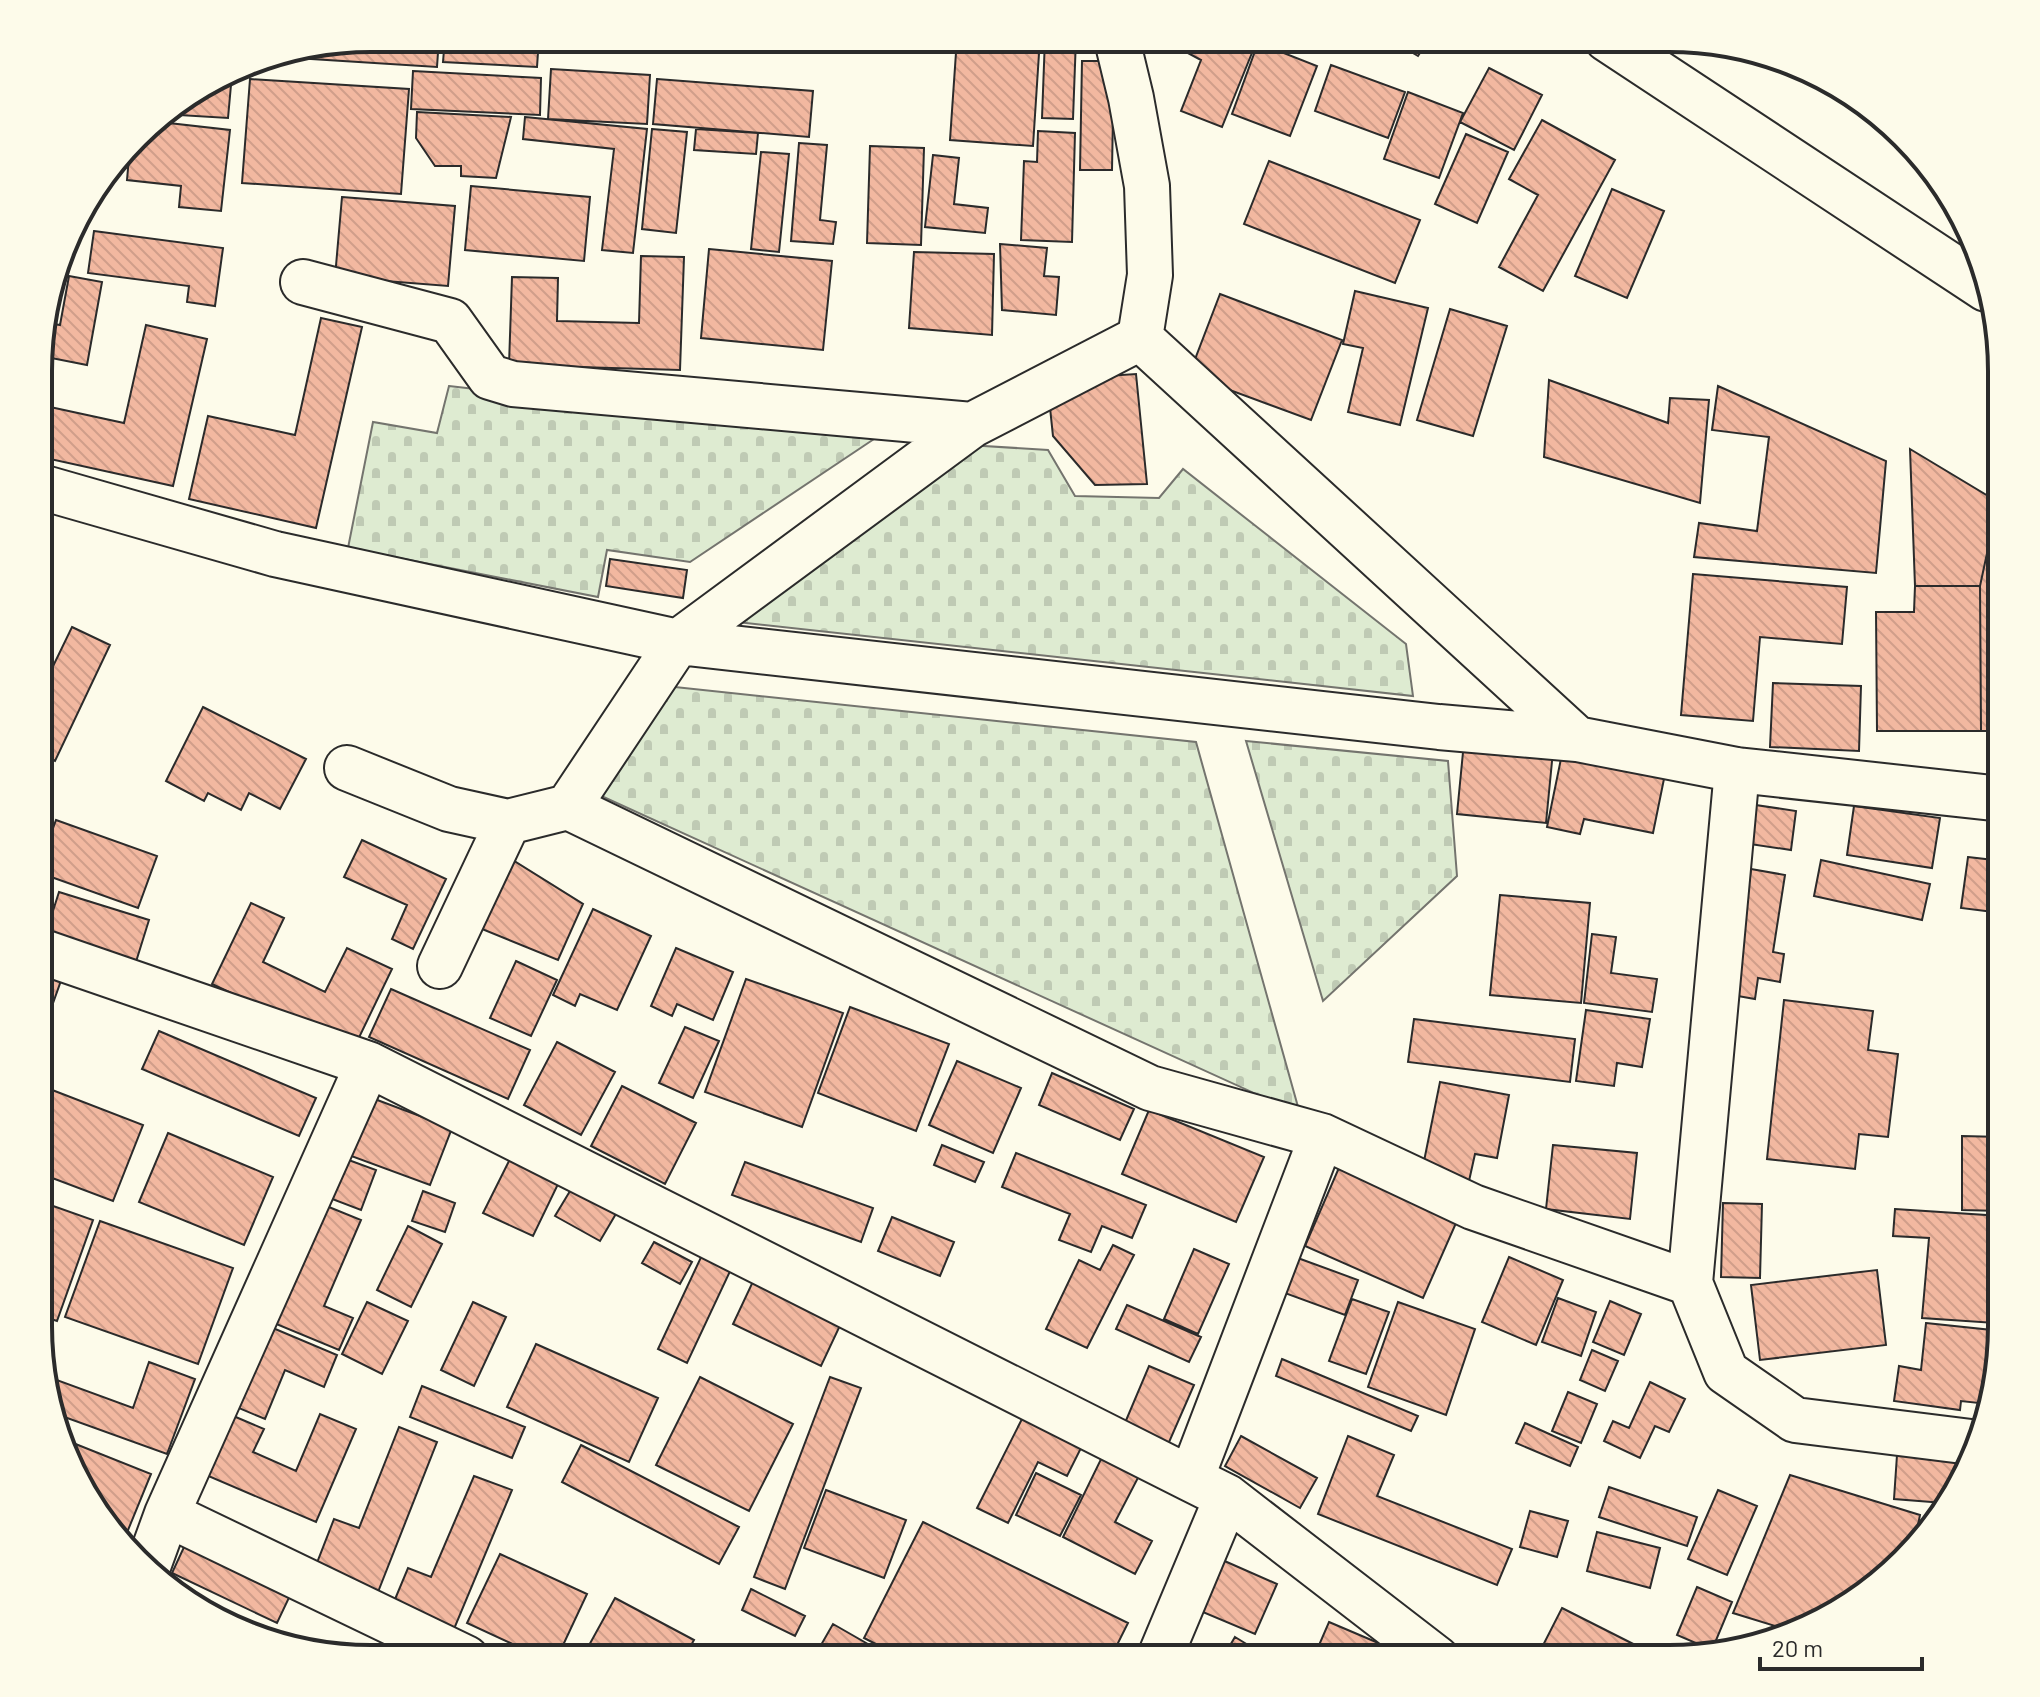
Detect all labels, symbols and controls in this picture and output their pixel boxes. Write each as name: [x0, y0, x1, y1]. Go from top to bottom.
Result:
scale bar: [1760, 1621, 1922, 1671]
text: 20 m: [1772, 1633, 1823, 1662]

